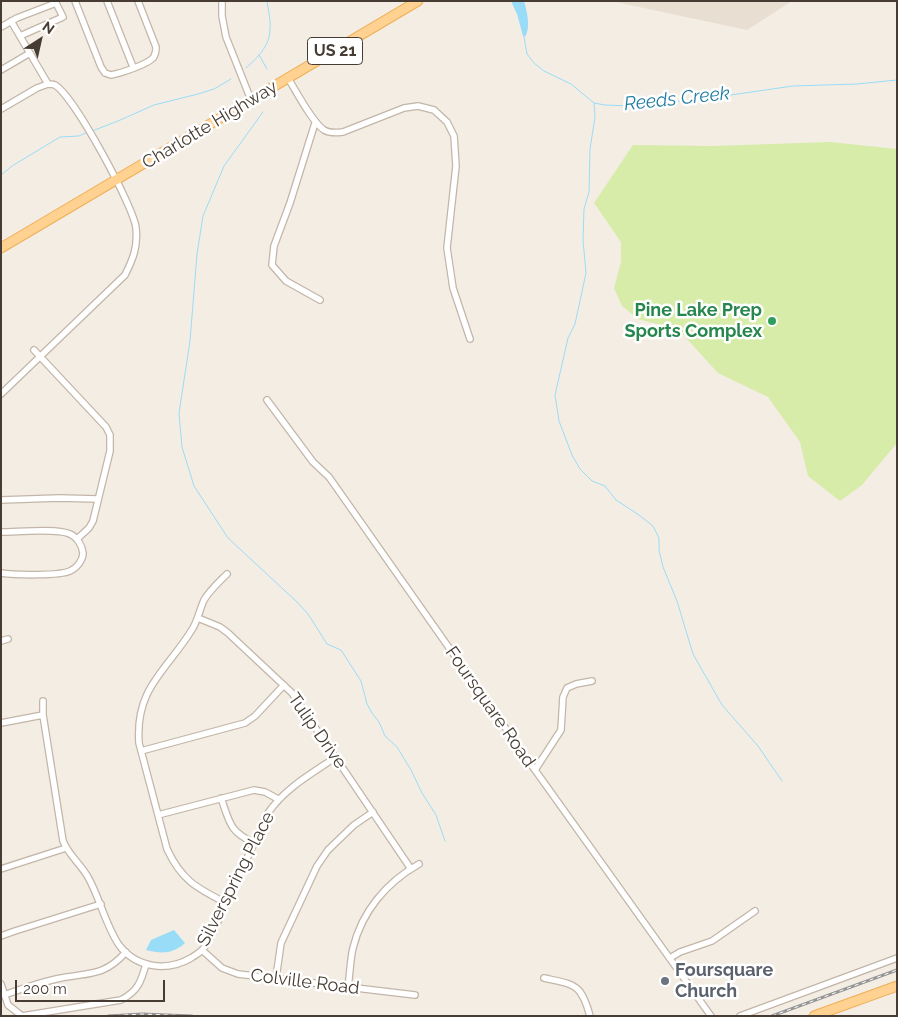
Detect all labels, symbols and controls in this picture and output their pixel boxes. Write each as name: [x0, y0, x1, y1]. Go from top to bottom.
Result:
north arrow: [15, 15, 65, 65]
text: N: [40, 18, 58, 37]
road number: US 21: [308, 37, 362, 64]
street label: Charlotte Highway: [139, 76, 281, 174]
water label: Reeds Creek: [623, 82, 731, 116]
place label: Pine Lake Prep Sports Complex: [625, 300, 762, 342]
marker: Pine Lake Prep Sports Complex: [766, 315, 778, 327]
street label: Foursquare Road: [440, 642, 540, 772]
street label: Tulip Drive: [283, 689, 351, 773]
street label: Silverspring Place: [193, 808, 279, 950]
place label: Foursquare Church: [675, 960, 773, 1002]
street label: Colville Road: [249, 965, 361, 999]
scale bar: [18, 970, 168, 1002]
marker: Foursquare Church: [659, 975, 671, 987]
text: 200 m: [23, 980, 67, 998]

